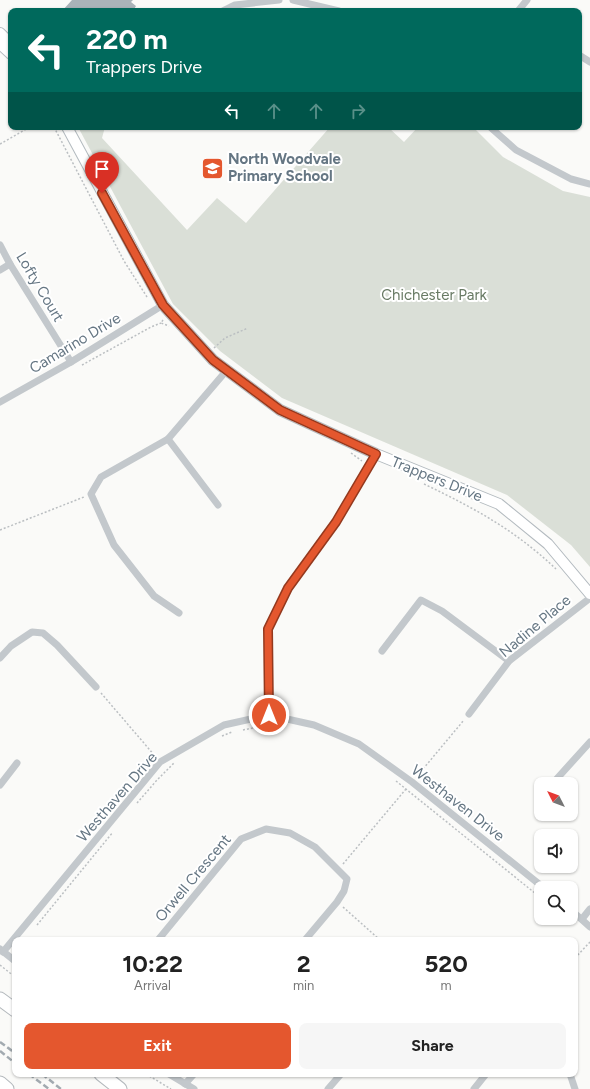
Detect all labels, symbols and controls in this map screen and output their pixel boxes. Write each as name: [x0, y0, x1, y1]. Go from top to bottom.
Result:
text: 220 m: [86, 22, 168, 56]
icon: left: [20, 24, 72, 76]
text: Trappers Drive: [86, 56, 202, 78]
icon: left: [221, 100, 243, 122]
icon: ahead: [263, 100, 285, 122]
icon: ahead: [305, 100, 327, 122]
icon: right: [347, 100, 369, 122]
place label: North Woodvale Primary School: [228, 150, 341, 185]
pin: [85, 152, 119, 193]
school or university icon: North Woodvale Primary School: [199, 155, 225, 181]
icon: arrive: [91, 158, 113, 180]
street label: Lofty Court: [12, 249, 68, 325]
park label: Chichester Park: [381, 286, 487, 304]
street label: Camarino Drive: [26, 309, 124, 377]
street label: Trappers Drive: [389, 453, 485, 505]
street label: Nadine Place: [496, 591, 574, 661]
position arrow: [248, 694, 290, 736]
street label: Westhaven Drive: [73, 748, 161, 846]
street label: Westhaven Drive: [408, 761, 508, 845]
north arrow: [534, 777, 578, 821]
map controls: [534, 777, 578, 925]
button: sound: [534, 829, 578, 873]
street label: Orwell Crescent: [151, 831, 235, 925]
button: search: [534, 881, 578, 925]
text: 10:22: [122, 949, 183, 978]
text: 2: [297, 949, 311, 978]
text: 520: [424, 949, 468, 978]
text: Arrival: [134, 978, 171, 993]
text: min: [293, 978, 314, 993]
text: m: [441, 978, 452, 993]
button: Exit: [24, 1023, 291, 1069]
button: Share: [299, 1023, 566, 1069]

